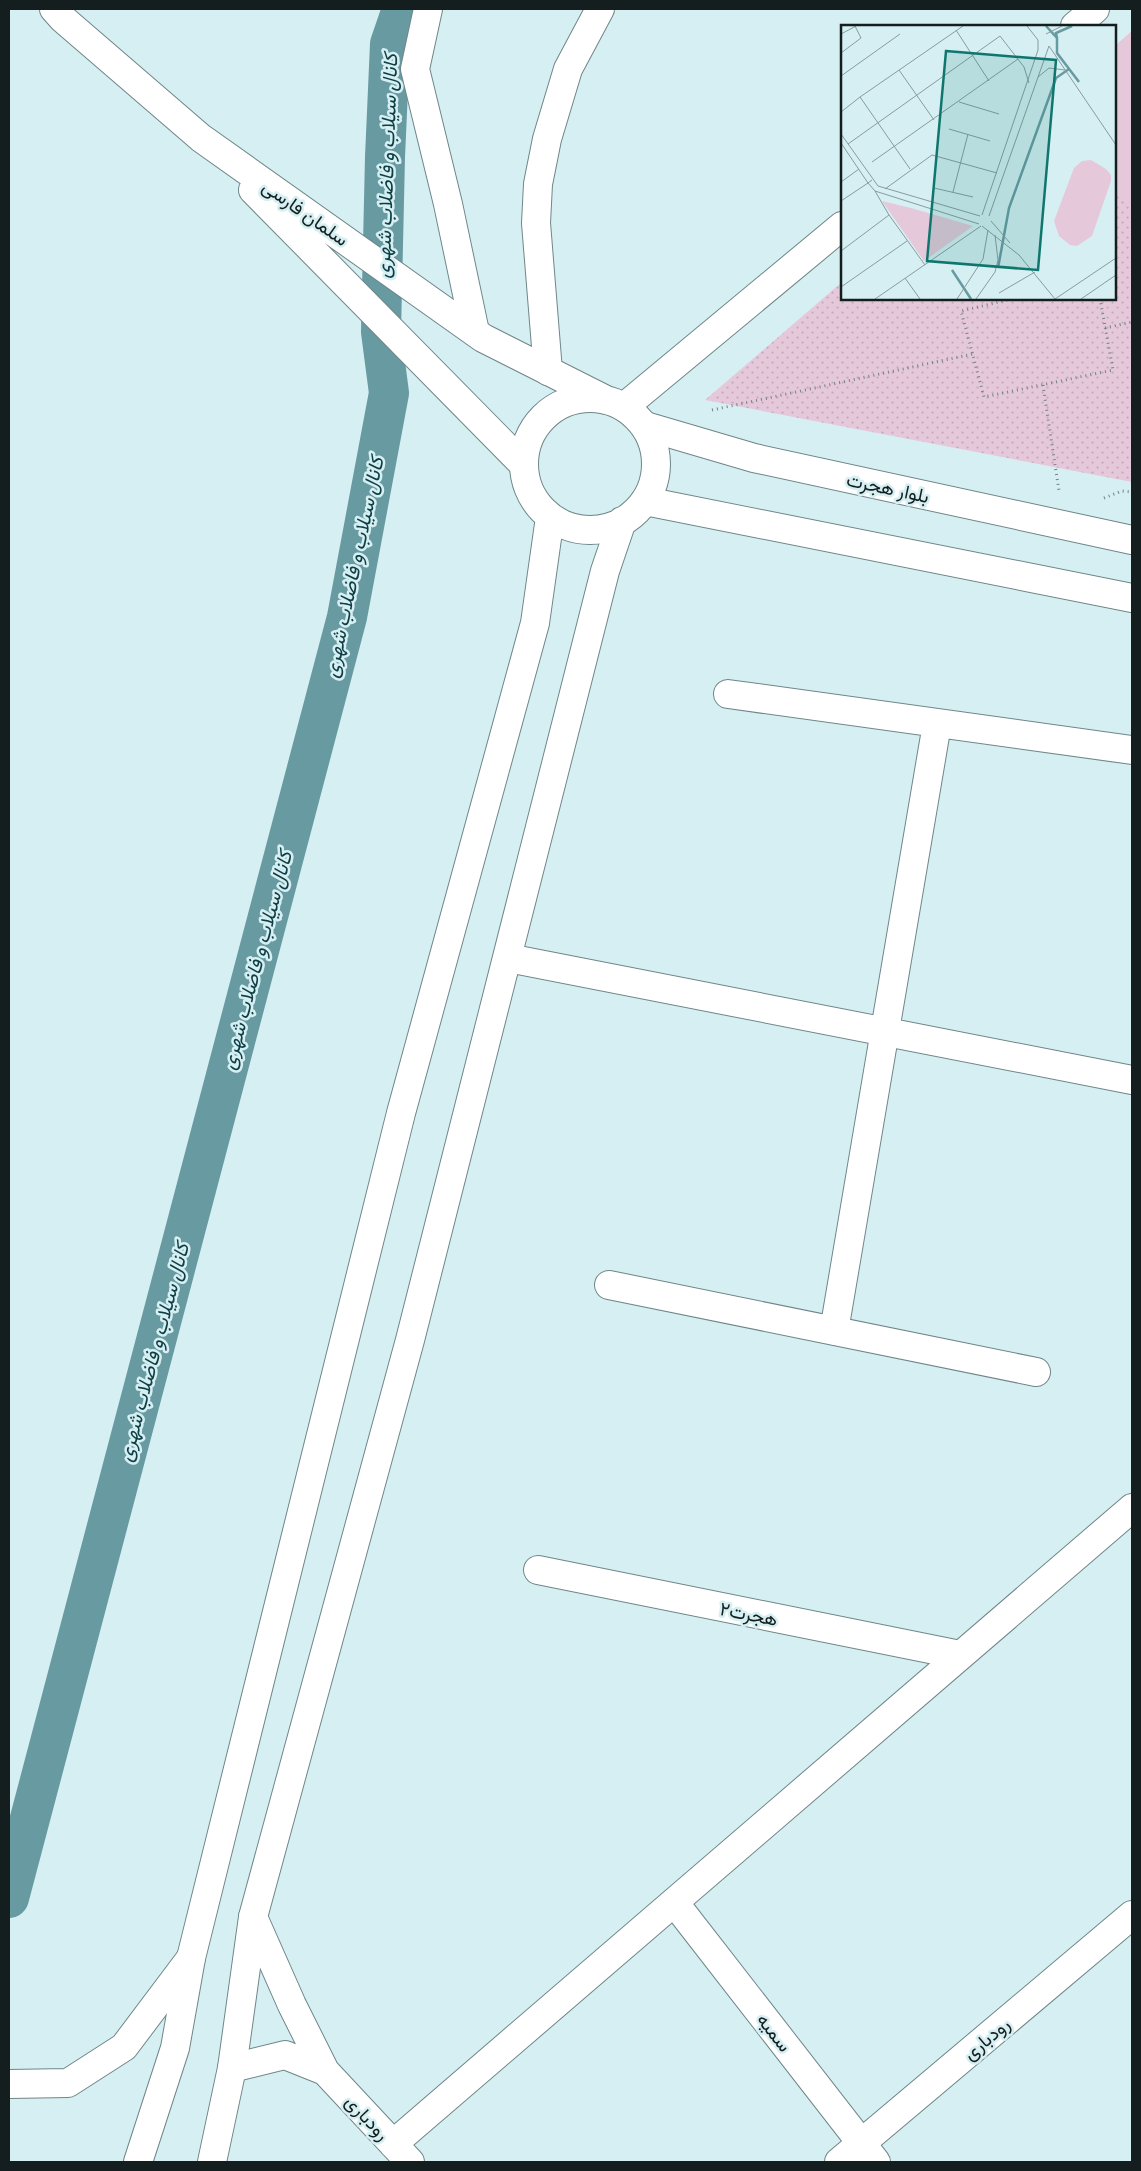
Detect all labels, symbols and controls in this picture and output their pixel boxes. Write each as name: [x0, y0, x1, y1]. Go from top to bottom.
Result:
inset map: [841, 25, 1116, 300]
water label: کانال سیلاب و فاضلاب شهری: [367, 50, 406, 279]
street label: سلمان فارسی: [257, 171, 355, 253]
water label: کانال سیلاب و فاضلاب شهری: [314, 451, 392, 680]
street label: بلوار هجرت: [844, 464, 932, 510]
water label: کانال سیلاب و فاضلاب شهری: [212, 844, 301, 1073]
water label: کانال سیلاب و فاضلاب شهری: [109, 1236, 198, 1465]
street label: هجرت۲: [717, 1593, 781, 1633]
street label: سمیه: [750, 2006, 800, 2058]
street label: رودباری: [956, 2009, 1016, 2067]
street label: رودباری: [339, 2087, 397, 2147]

